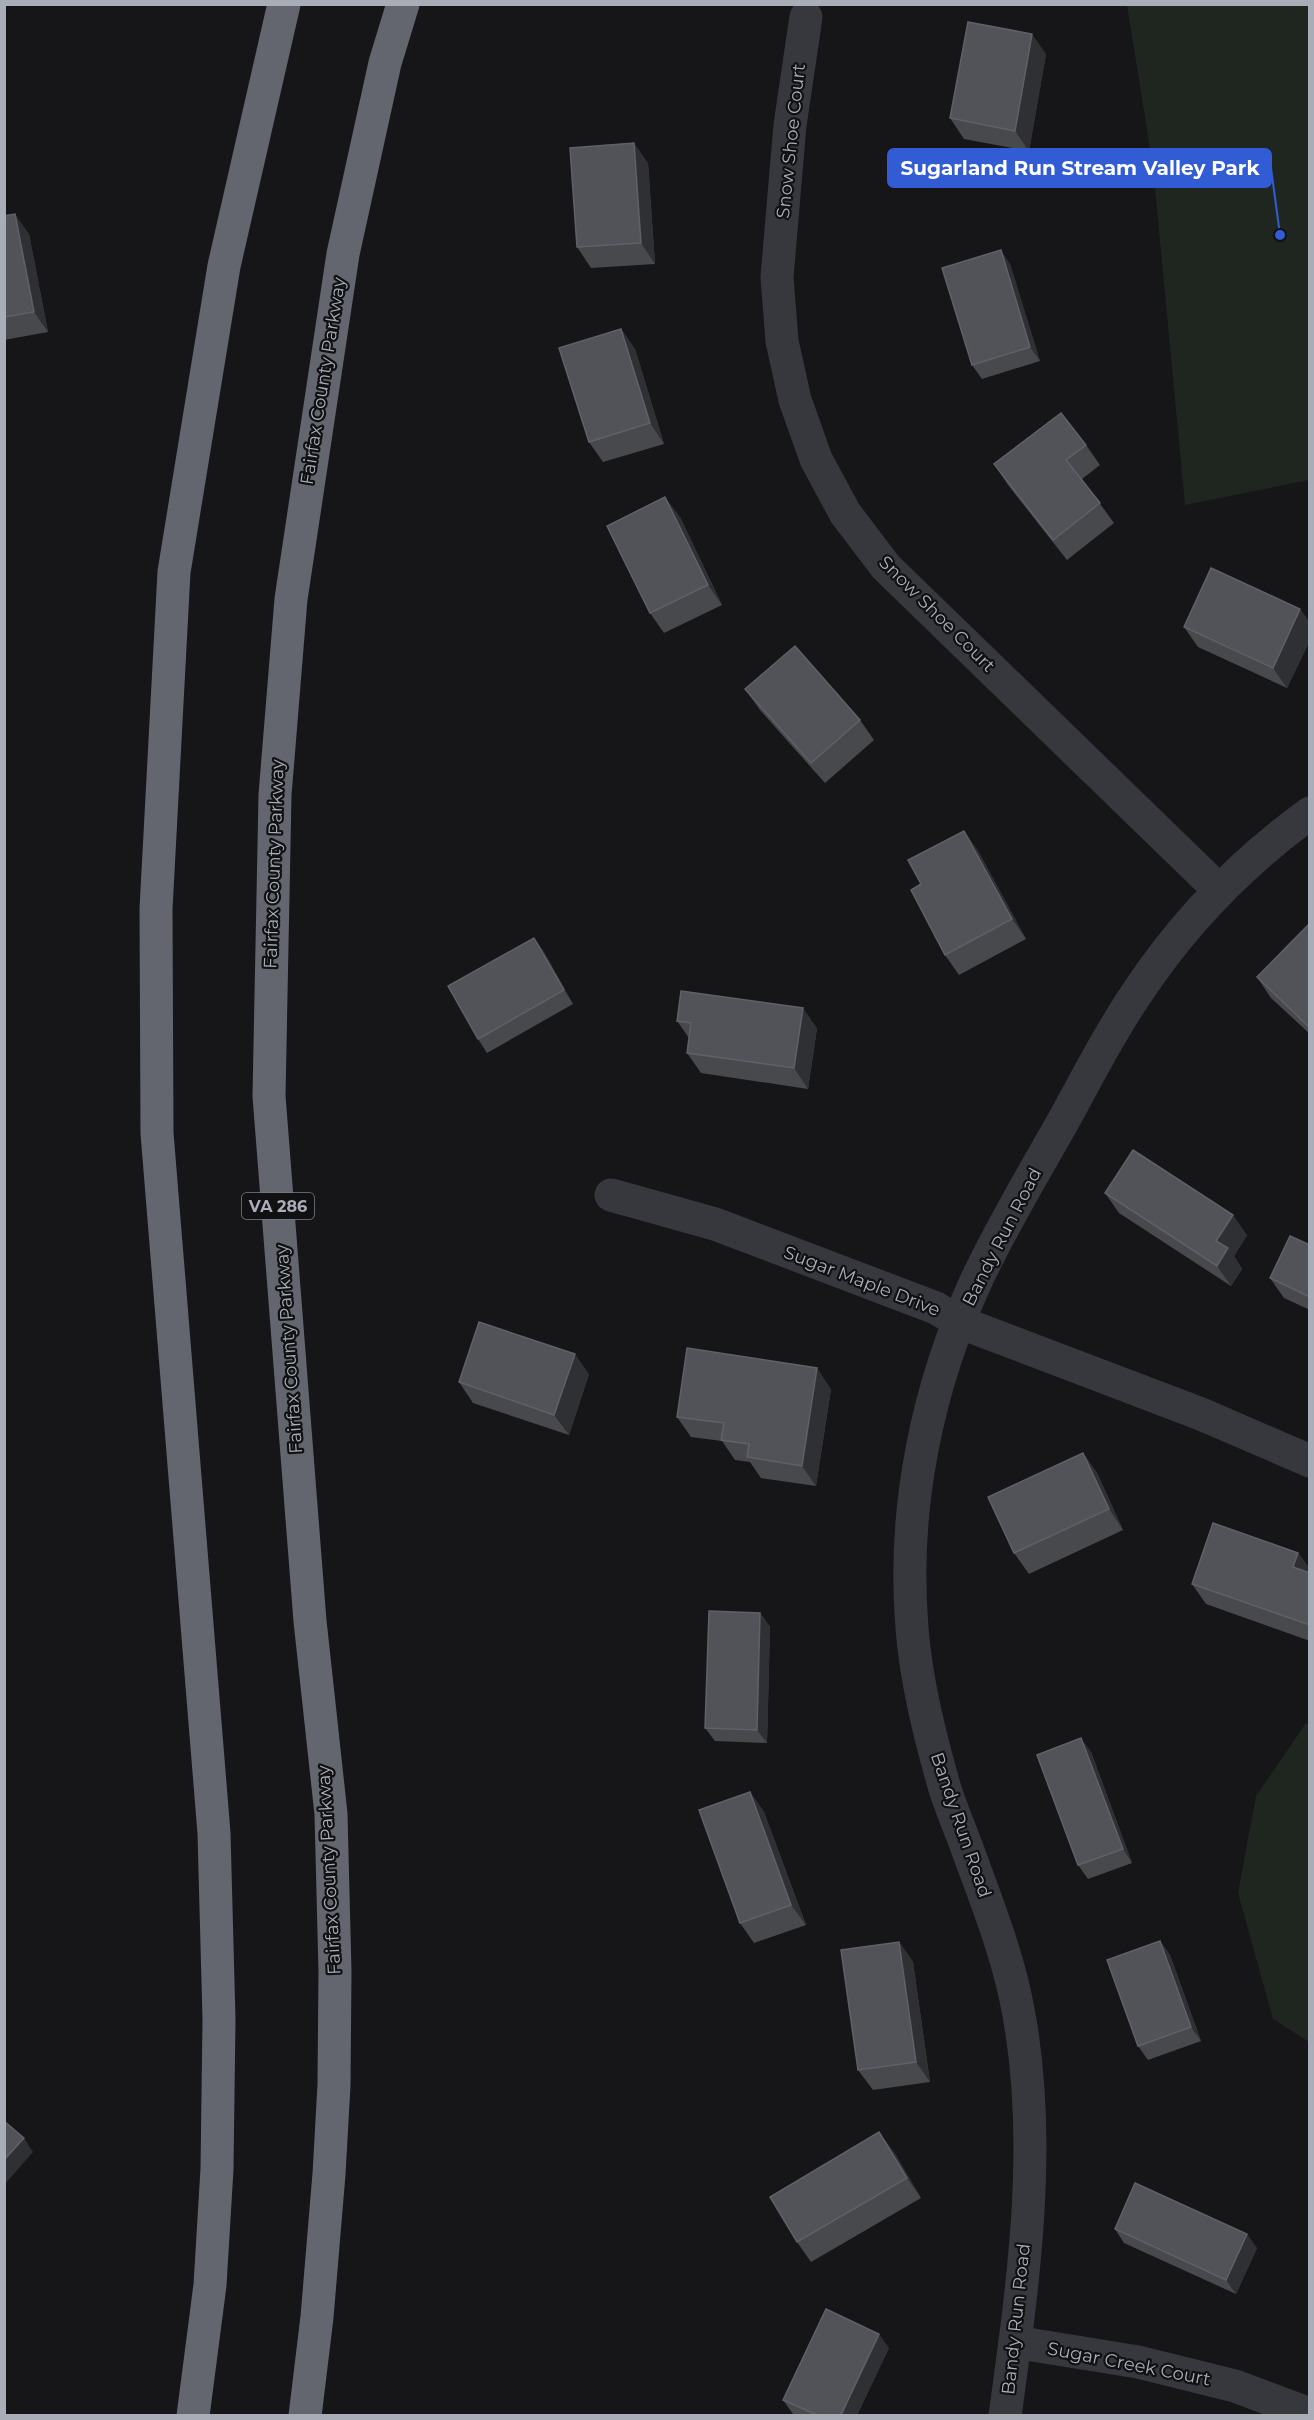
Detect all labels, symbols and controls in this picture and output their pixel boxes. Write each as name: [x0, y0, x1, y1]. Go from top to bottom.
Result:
street label: Snow Shoe Court: [772, 63, 810, 219]
callout: Sugarland Run Stream Valley Park: [888, 149, 1271, 187]
text: Sugarland Run Stream Valley Park: [900, 156, 1260, 180]
street label: Fairfax County Parkway: [296, 275, 350, 486]
street label: Snow Shoe Court: [874, 551, 1000, 677]
street label: Fairfax County Parkway: [259, 759, 289, 969]
street label: Bandy Run Road: [958, 1164, 1046, 1310]
road number: VA 286: [242, 1193, 314, 1219]
street label: Sugar Maple Drive: [781, 1241, 943, 1321]
street label: Fairfax County Parkway: [271, 1243, 307, 1454]
street label: Bandy Run Road: [926, 1750, 996, 1900]
street label: Fairfax County Parkway: [313, 1764, 345, 1975]
street label: Bandy Run Road: [997, 2242, 1035, 2396]
street label: Sugar Creek Court: [1046, 2337, 1212, 2391]

